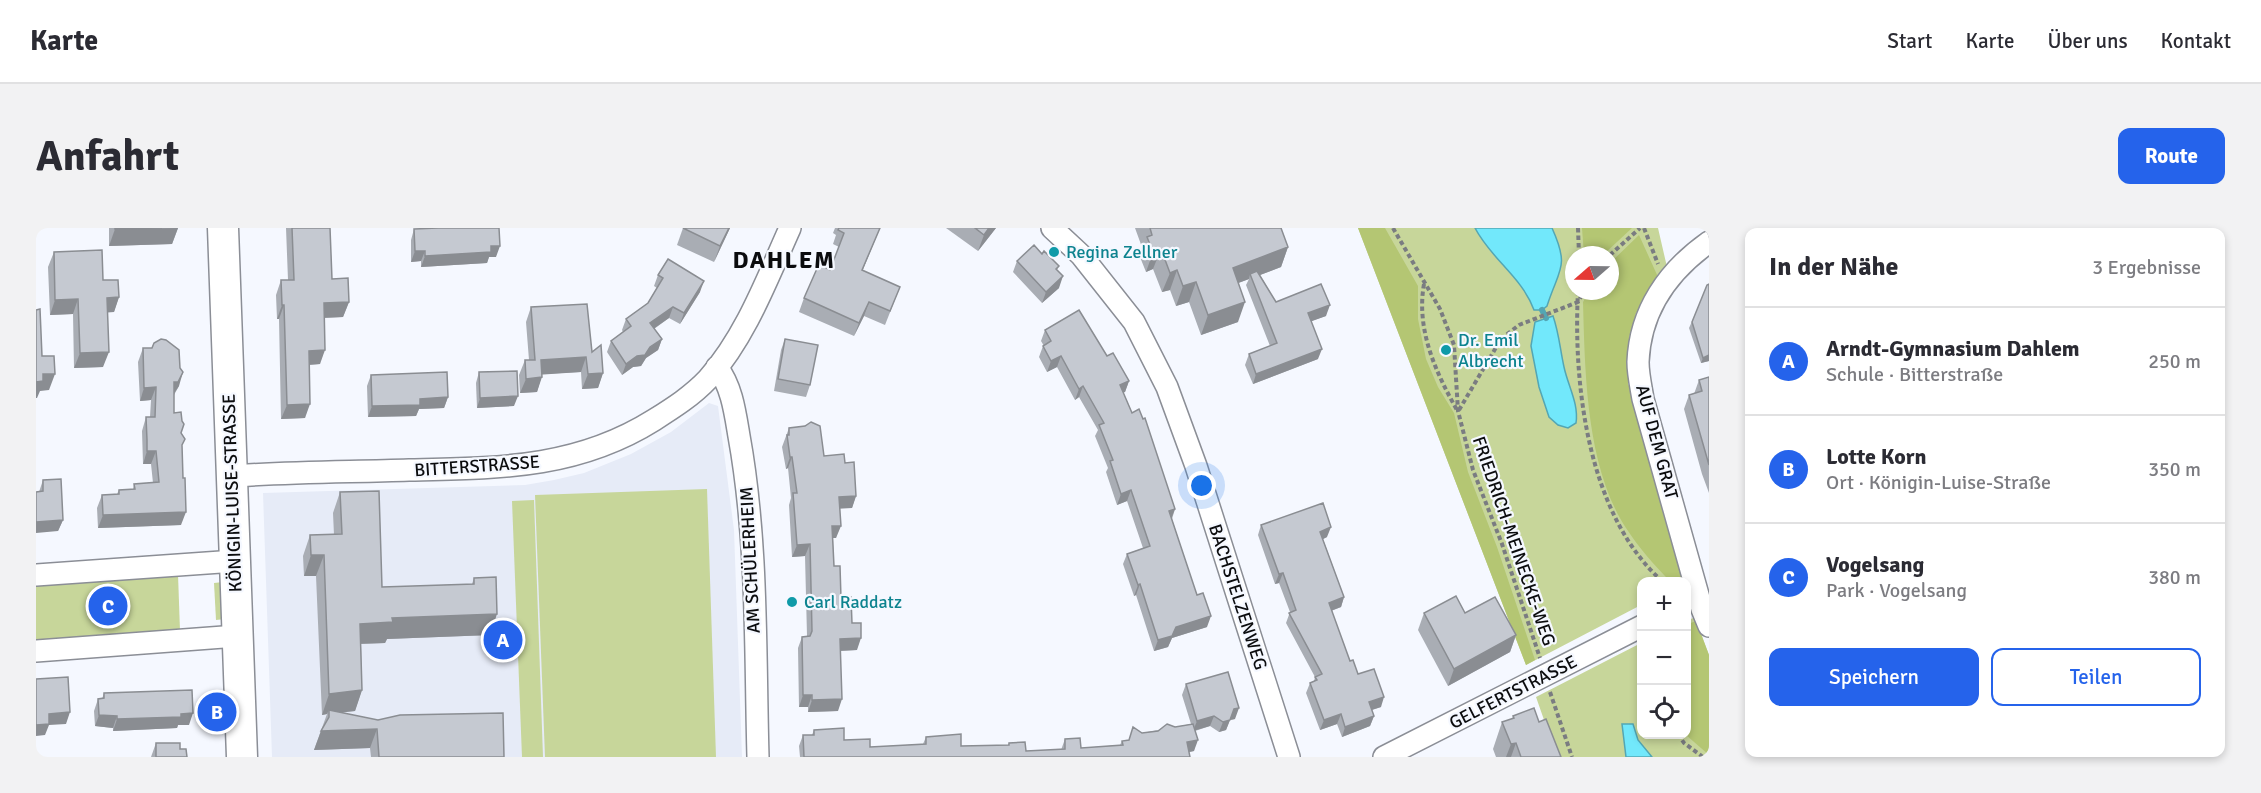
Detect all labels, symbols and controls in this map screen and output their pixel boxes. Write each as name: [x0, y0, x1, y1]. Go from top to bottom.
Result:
text: Karte: [30, 24, 98, 58]
text: Start: [1887, 28, 1932, 54]
text: Karte: [1965, 28, 2014, 54]
text: Über uns: [2047, 28, 2128, 54]
text: Kontakt: [2161, 28, 2231, 54]
button: Route: [2118, 128, 2225, 184]
text: Anfahrt: [36, 131, 179, 182]
place label: Regina Zellner: [1066, 241, 1178, 263]
district label: DAHLEM: [733, 245, 835, 275]
marker: Regina Zellner: [1047, 245, 1061, 259]
north arrow: [1565, 246, 1619, 300]
text: In der Nähe: [1769, 251, 1899, 283]
text: 3 Ergebnisse: [2092, 255, 2201, 280]
place label: Dr. Emil Albrecht: [1458, 329, 1523, 372]
text: Arndt-Gymnasium Dahlem: [1826, 335, 2080, 362]
marker: Dr. Emil Albrecht: [1439, 343, 1453, 357]
text: A: [1782, 349, 1795, 374]
text: 250 m: [2148, 349, 2201, 374]
text: Schule · Bitterstraße: [1826, 362, 2003, 387]
street label: AUF DEM GRAT: [1631, 382, 1683, 502]
street label: KÖNIGIN-LUISE-STRASSE: [218, 393, 246, 593]
street label: FRIEDRICH-MEINECKE-WEG: [1468, 433, 1560, 649]
text: Lotte Korn: [1826, 443, 1926, 470]
street label: BITTERSTRASSE: [413, 451, 541, 481]
text: B: [1782, 457, 1795, 482]
text: 350 m: [2148, 457, 2201, 482]
text: Ort · Königin-Luise-Straße: [1826, 470, 2051, 495]
your location: [1187, 471, 1216, 500]
street label: AM SCHÜLERHEIM: [735, 486, 765, 634]
street label: BACHSTELZENWEG: [1204, 521, 1272, 673]
text: Vogelsang: [1826, 551, 1924, 578]
text: C: [1782, 565, 1795, 590]
text: 380 m: [2148, 565, 2201, 590]
map controls: [1637, 577, 1691, 739]
button: +: [1637, 577, 1691, 631]
text: Park · Vogelsang: [1826, 578, 1967, 603]
pin: C: [88, 584, 128, 628]
place label: Carl Raddatz: [804, 591, 902, 613]
marker: Carl Raddatz: [785, 595, 799, 609]
pin: A: [484, 618, 522, 662]
button: −: [1637, 631, 1691, 685]
button: Speichern: [1769, 648, 1979, 706]
button: Teilen: [1991, 648, 2201, 706]
street label: GELFERTSTRASSE: [1445, 650, 1581, 734]
button: locate: [1637, 685, 1691, 739]
pin: B: [198, 690, 237, 734]

